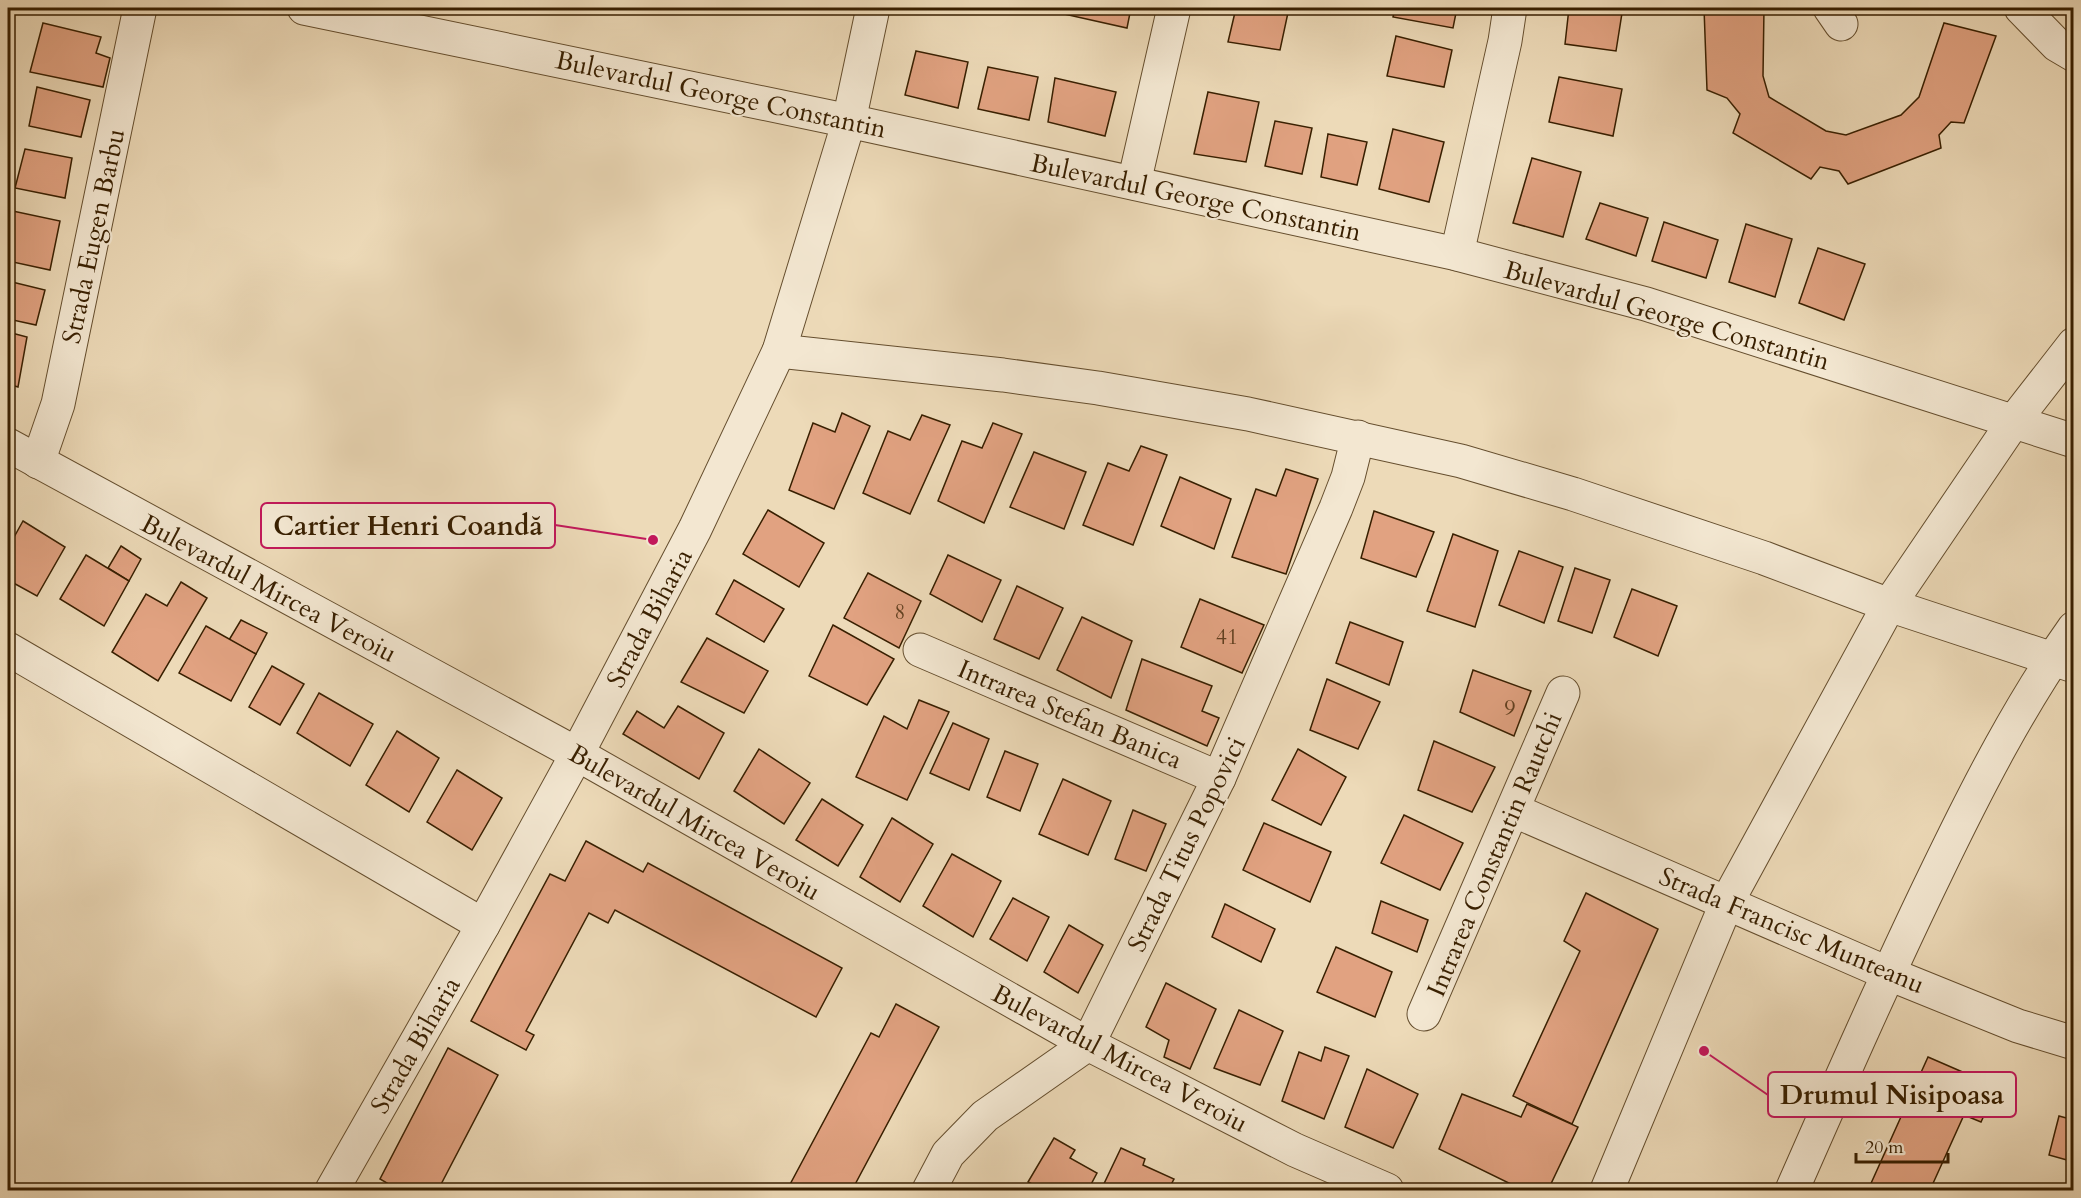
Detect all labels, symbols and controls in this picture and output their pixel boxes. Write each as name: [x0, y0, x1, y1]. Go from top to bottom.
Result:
street label: Bulevardul George Constantin: [552, 42, 890, 147]
street label: Strada Eugen Barbu: [54, 125, 133, 347]
street label: Bulevardul George Constantin: [1027, 145, 1365, 250]
street label: Bulevardul George Constantin: [1500, 252, 1834, 379]
callout: Cartier Henri Coandă: [261, 503, 555, 548]
street label: Bulevardul Mircea Veroiu: [135, 506, 403, 671]
text: Cartier Henri Coandă: [273, 508, 543, 545]
street label: Strada Biharia: [598, 543, 701, 694]
house number: 8: [894, 597, 906, 627]
house number: 41: [1216, 622, 1238, 652]
street label: Intrarea Stefan Banica: [952, 651, 1187, 777]
house number: 9: [1504, 693, 1516, 723]
street label: Intrarea Constantin Rautchi: [1419, 706, 1570, 1002]
street label: Strada Titus Popovici: [1119, 731, 1254, 958]
street label: Bulevardul Mircea Veroiu: [563, 736, 827, 909]
street label: Strada Francisc Munteanu: [1654, 859, 1930, 1002]
street label: Strada Biharia: [362, 970, 469, 1120]
street label: Bulevardul Mircea Veroiu: [986, 976, 1254, 1141]
callout: Drumul Nisipoasa: [1768, 1072, 2016, 1117]
text: Drumul Nisipoasa: [1780, 1077, 2005, 1114]
scale bar: [1856, 1126, 1948, 1164]
text: 20 m: [1865, 1135, 1904, 1160]

